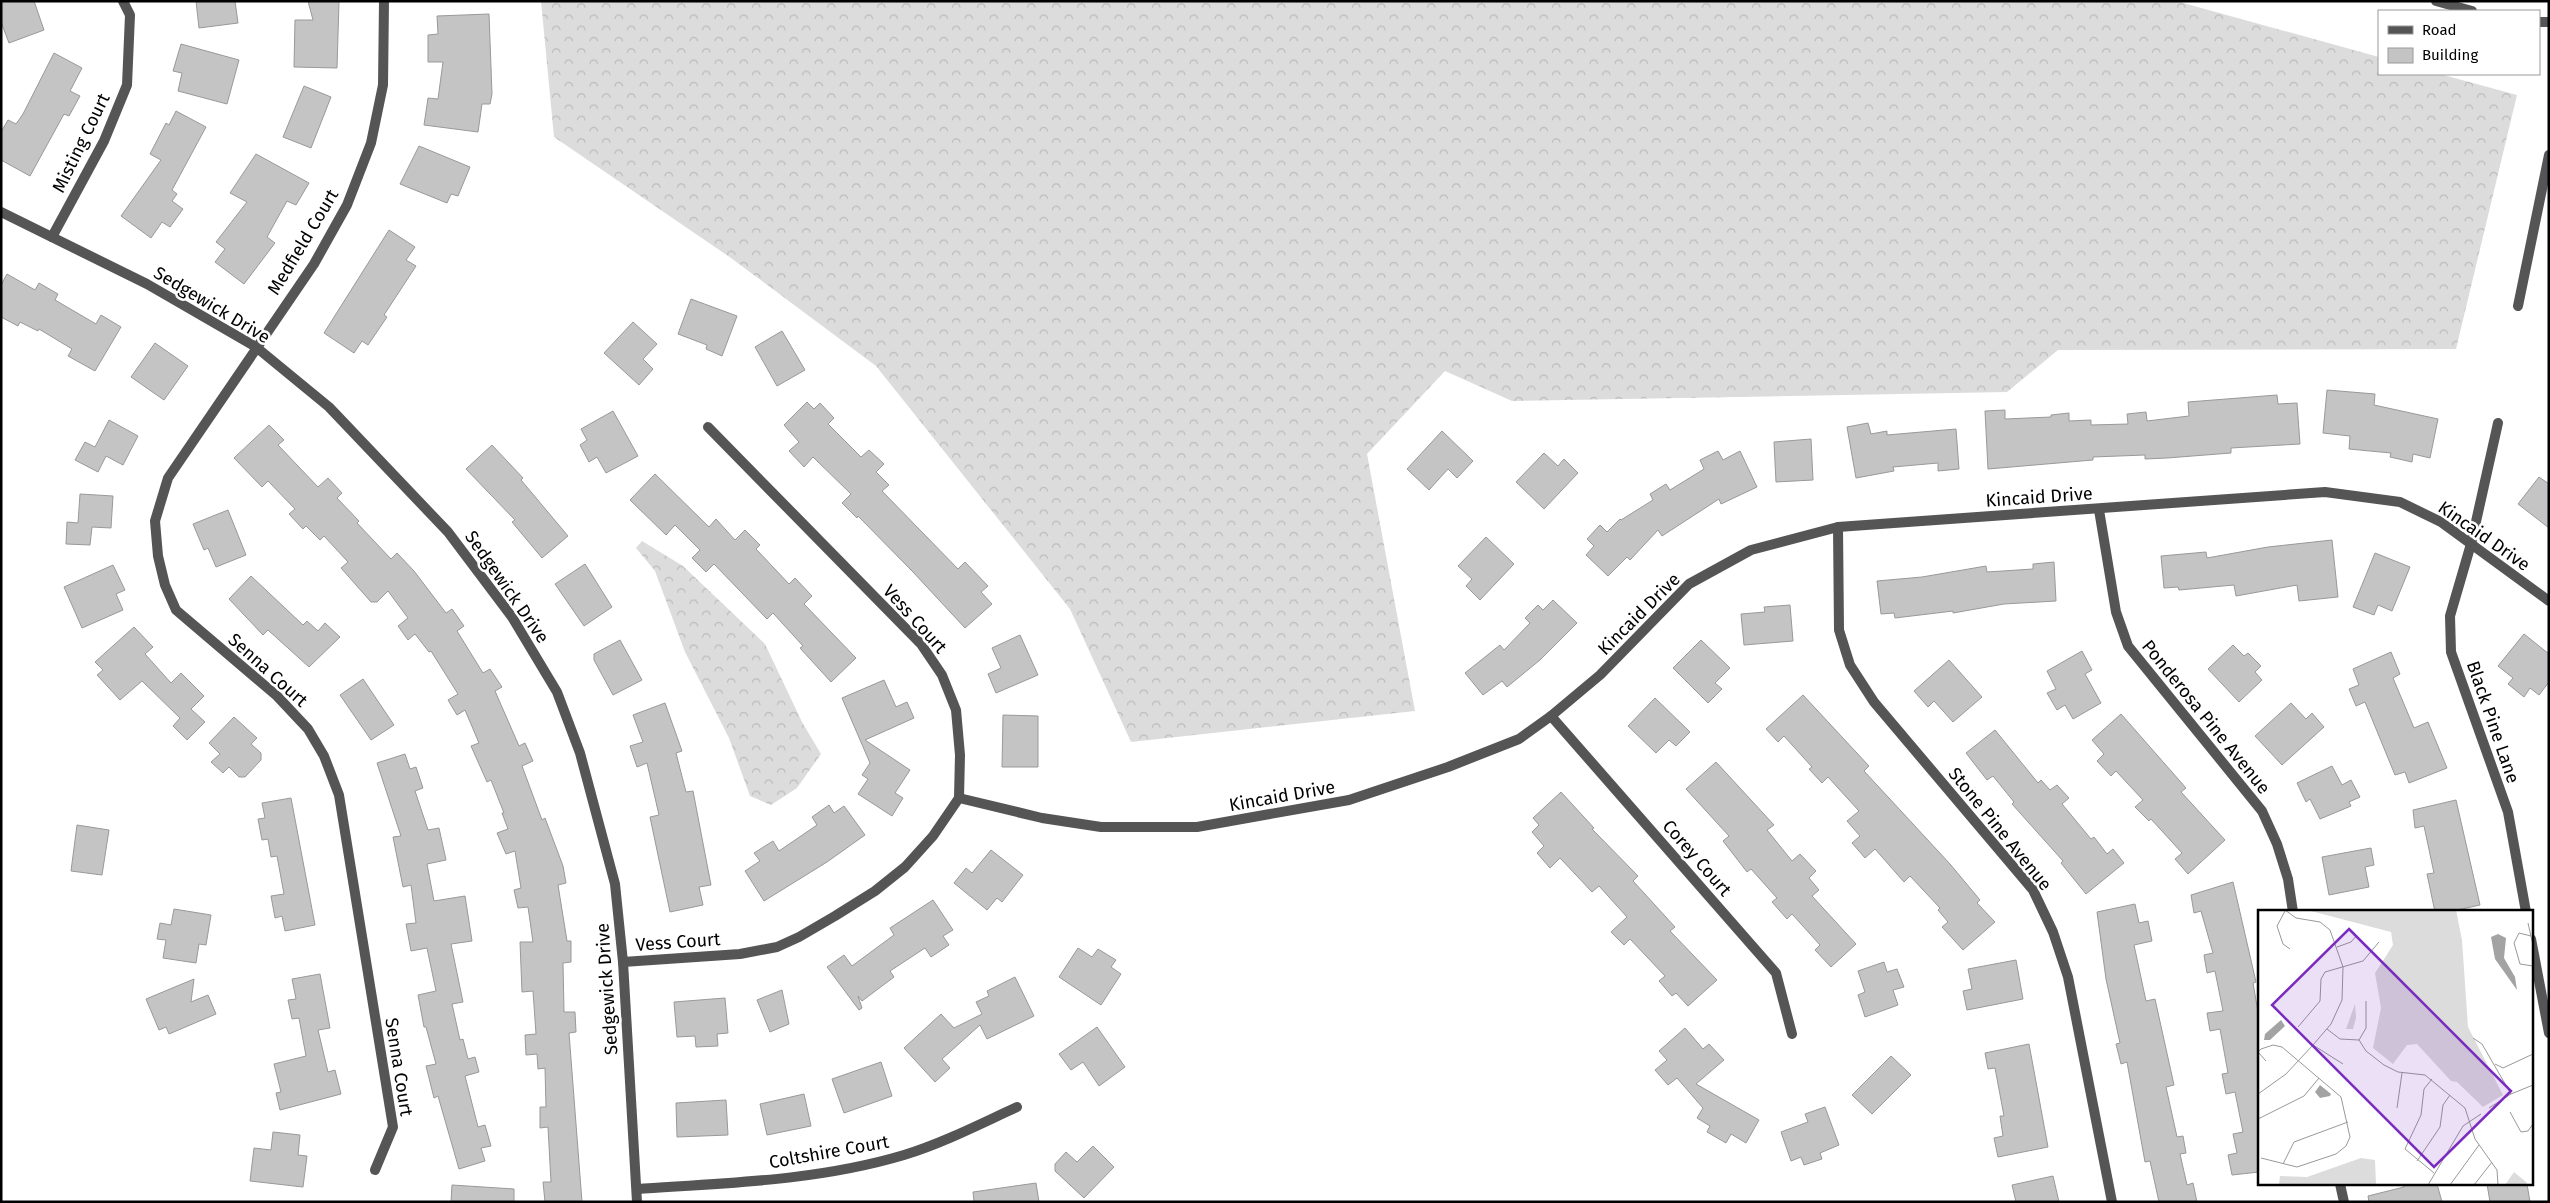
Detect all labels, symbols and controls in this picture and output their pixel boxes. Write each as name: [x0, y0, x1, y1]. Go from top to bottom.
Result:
legend: [2378, 10, 2540, 75]
text: Road: [2422, 21, 2457, 39]
text: Building: [2422, 46, 2478, 64]
street label: Misting Court: [47, 89, 115, 196]
street label: Medfield Court: [263, 185, 343, 299]
street label: Sedgewick Drive: [150, 262, 274, 348]
street label: Kincaid Drive: [1985, 482, 2093, 512]
street label: Kincaid Drive: [2434, 496, 2534, 576]
street label: Sedgewick Drive: [460, 527, 554, 647]
street label: Kincaid Drive: [1593, 568, 1685, 660]
street label: Vess Court: [878, 580, 952, 658]
street label: Senna Court: [224, 629, 313, 712]
street label: Ponderosa Pine Avenue: [2137, 636, 2275, 798]
street label: Black Pine Lane: [2462, 658, 2524, 786]
street label: Stone Pine Avenue: [1944, 763, 2056, 895]
street label: Kincaid Drive: [1227, 776, 1337, 816]
street label: Corey Court: [1658, 815, 1737, 901]
inset map: [2258, 910, 2532, 1186]
street label: Sedgewick Drive: [591, 922, 623, 1056]
street label: Vess Court: [635, 928, 722, 956]
street label: Senna Court: [380, 1016, 418, 1118]
street label: Coltshire Court: [767, 1131, 891, 1173]

